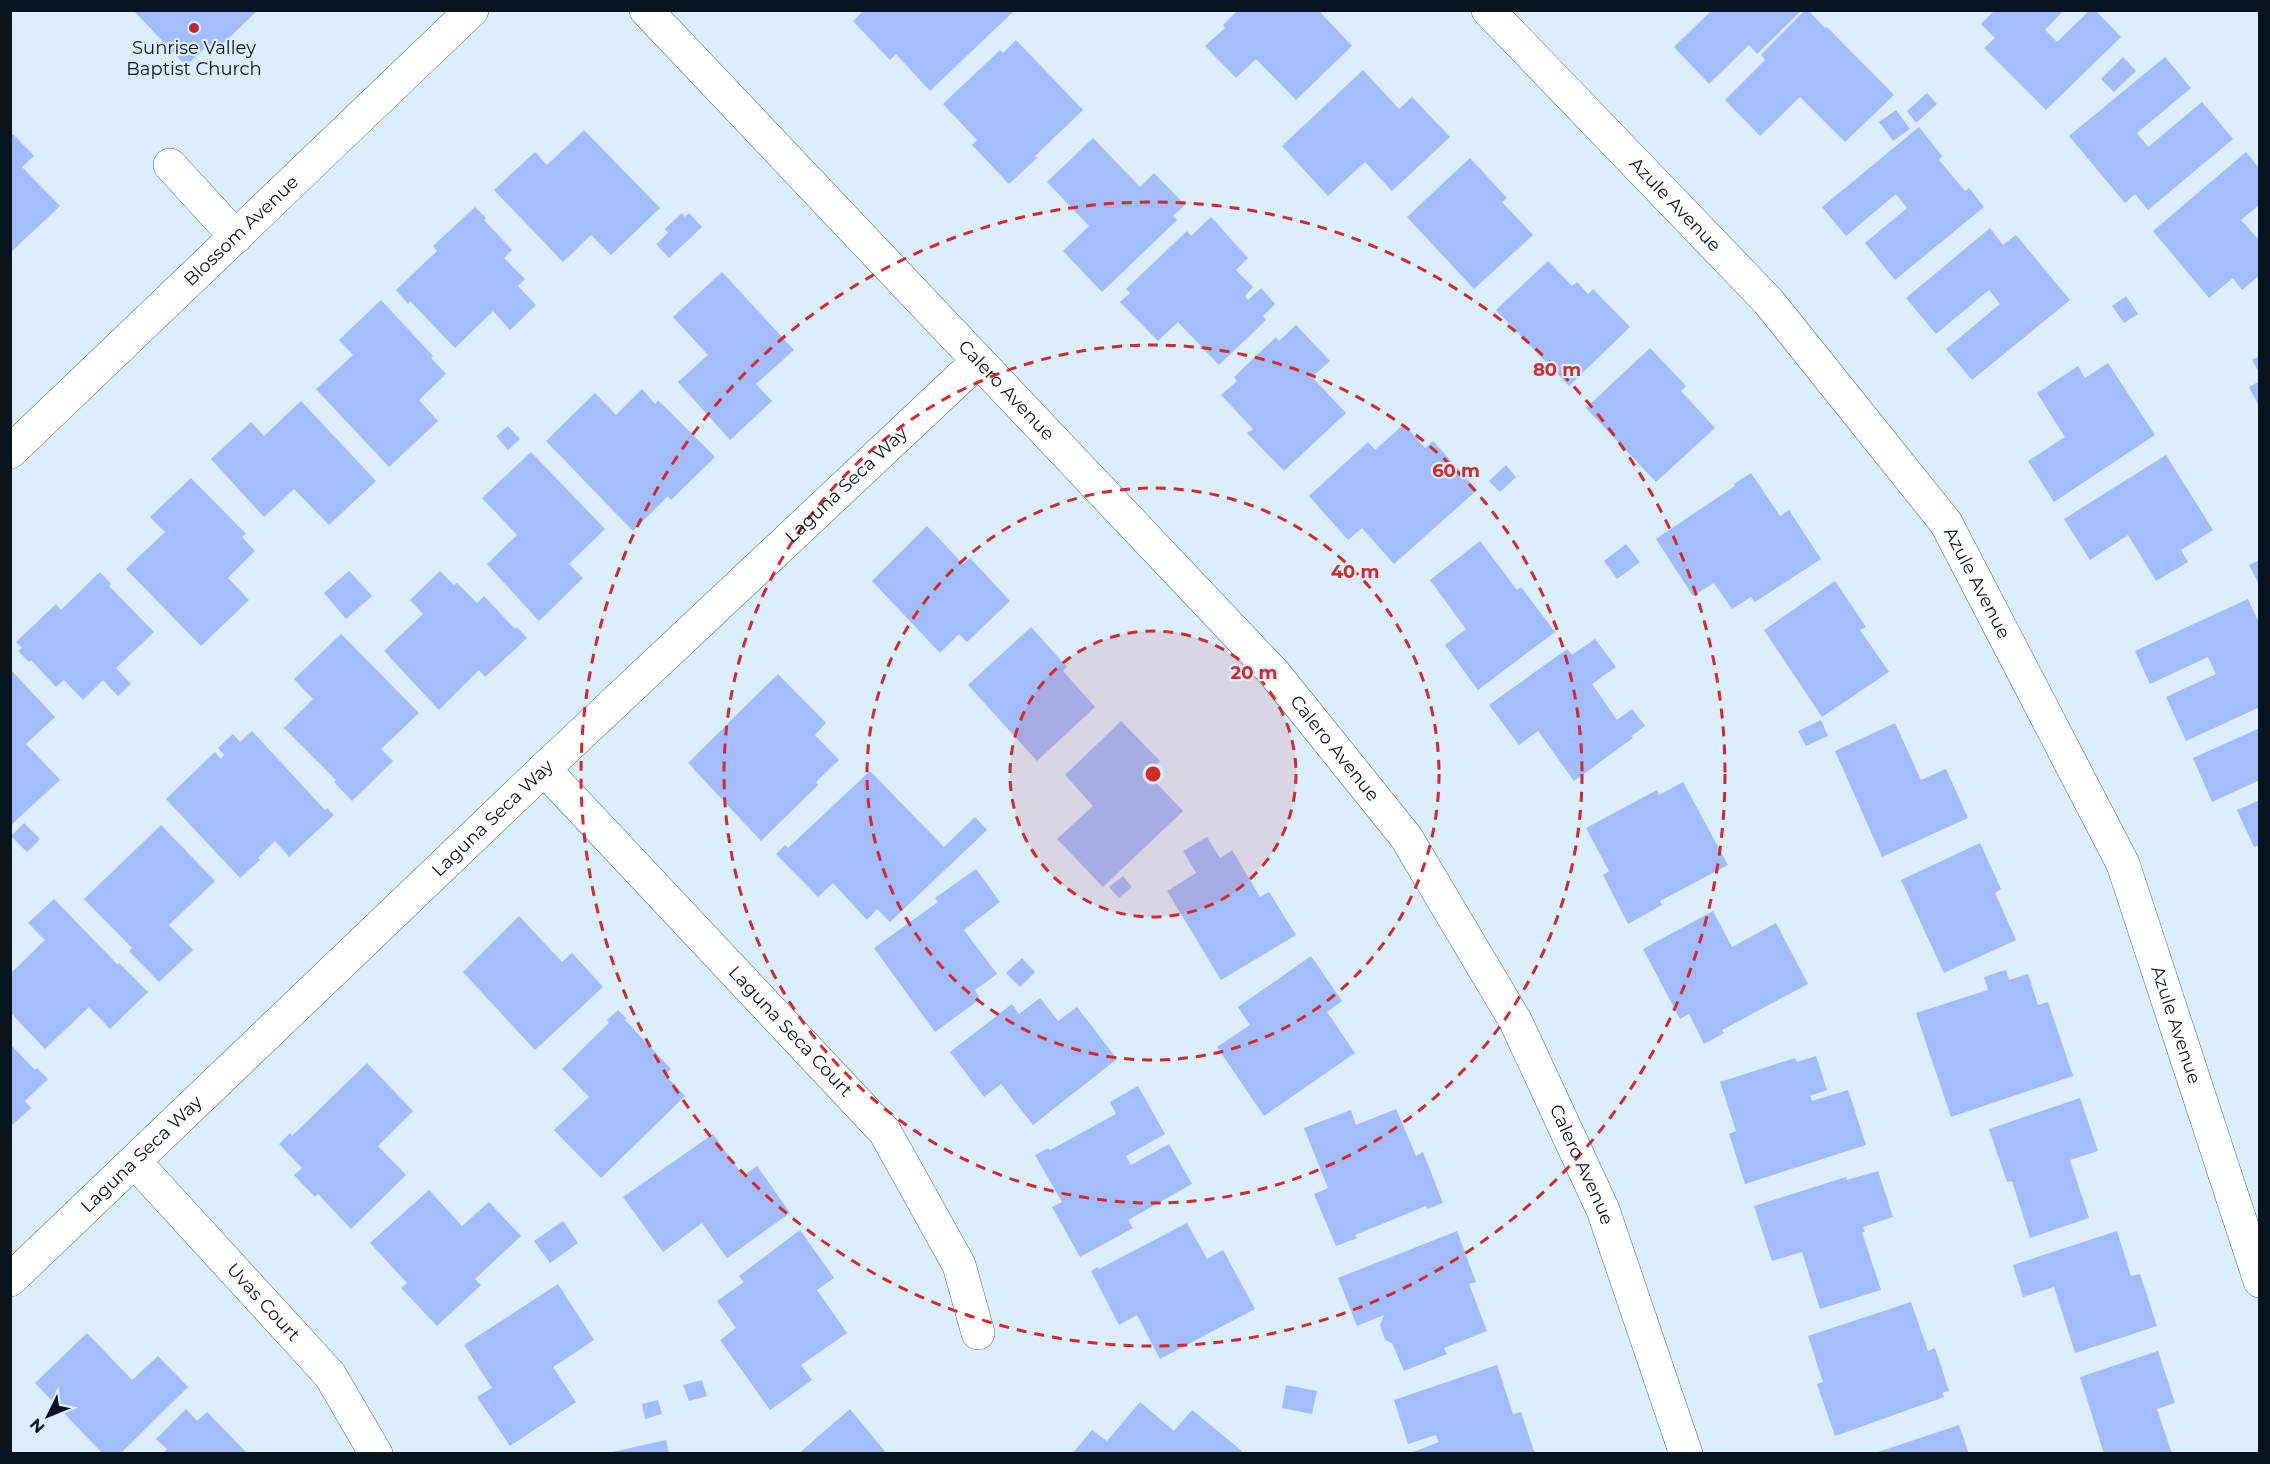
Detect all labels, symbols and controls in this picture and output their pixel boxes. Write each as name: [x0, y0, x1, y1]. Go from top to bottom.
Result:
marker: Sunrise Valley Baptist Church: [187, 21, 201, 35]
place label: Sunrise Valley Baptist Church: [126, 37, 262, 80]
street label: Azule Avenue: [1625, 153, 1726, 256]
street label: Blossom Avenue: [179, 171, 303, 291]
street label: Calero Avenue: [954, 336, 1059, 445]
text: 80 m: [1533, 359, 1581, 381]
street label: Laguna Seca Way: [781, 422, 912, 548]
text: 60 m: [1432, 460, 1480, 482]
street label: Azule Avenue: [1939, 524, 2015, 643]
text: 40 m: [1331, 561, 1379, 583]
text: 20 m: [1231, 662, 1277, 684]
street label: Calero Avenue: [1285, 691, 1384, 806]
street label: Laguna Seca Way: [427, 755, 558, 881]
centre of rings: [1143, 764, 1163, 784]
street label: Laguna Seca Court: [724, 961, 857, 1101]
street label: Azule Avenue: [2146, 963, 2206, 1087]
street label: Laguna Seca Way: [76, 1091, 207, 1217]
street label: Calero Avenue: [1545, 1101, 1618, 1228]
street label: Uvas Court: [222, 1258, 305, 1346]
north arrow: [18, 1386, 78, 1446]
text: N: [26, 1415, 49, 1437]

